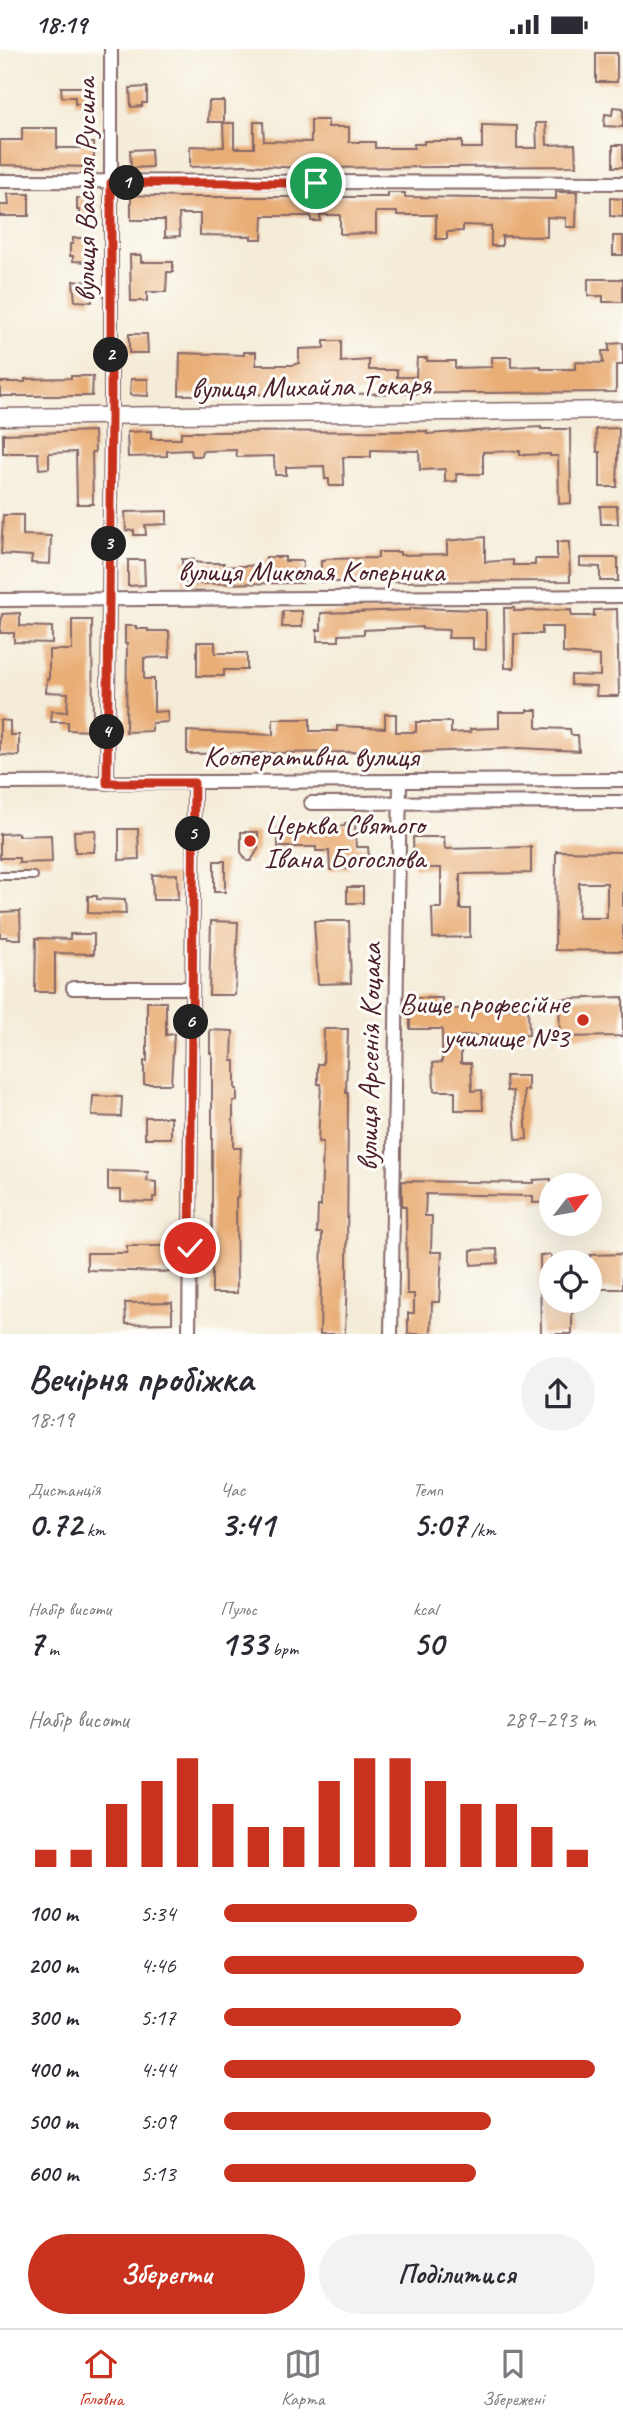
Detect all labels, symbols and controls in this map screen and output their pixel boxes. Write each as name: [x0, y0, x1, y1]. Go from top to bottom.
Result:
text: 18:19: [35, 8, 87, 41]
street label: вулиця Василя Русина: [66, 75, 104, 302]
pin: [286, 153, 346, 213]
icon: arrive: [297, 164, 335, 202]
pin: 1: [110, 165, 144, 201]
text: 1: [122, 170, 131, 194]
pin: 2: [94, 337, 128, 373]
text: 2: [106, 342, 115, 366]
street label: вулиця Михайла Токаря: [191, 365, 432, 407]
pin: 3: [92, 526, 126, 561]
text: 3: [104, 531, 113, 555]
street label: вулиця Миколая Коперника: [178, 552, 446, 590]
pin: 4: [90, 715, 124, 749]
text: 4: [102, 719, 111, 743]
street label: Кооперативна вулиця: [203, 737, 421, 775]
place label: Церква Святого Івана Богослова: [264, 805, 428, 877]
pin: 5: [176, 817, 210, 851]
text: 5: [188, 821, 197, 845]
marker: Церква Святого Івана Богослова: [242, 833, 258, 849]
street label: вулиця Арсенія Коцака: [348, 941, 390, 1171]
place label: Вище професійне училище №3: [399, 984, 571, 1056]
pin: 6: [174, 1005, 208, 1039]
text: 6: [186, 1009, 195, 1033]
marker: Вище професійне училище №3: [575, 1012, 591, 1028]
north arrow: [539, 1173, 602, 1235]
map controls: [539, 1173, 602, 1313]
pin: [160, 1218, 220, 1278]
icon: check: [171, 1229, 209, 1267]
button: locate: [539, 1250, 602, 1313]
text: Вечірня пробіжка: [28, 1355, 253, 1402]
button: share: [521, 1357, 595, 1431]
text: 18:19: [28, 1405, 74, 1434]
text: Дистанція: [28, 1478, 101, 1502]
text: Час: [220, 1478, 245, 1502]
text: Темп: [413, 1478, 443, 1502]
text: 0.72: [28, 1502, 82, 1547]
text: 3:41: [220, 1502, 275, 1547]
text: 5:07: [413, 1502, 466, 1547]
text: km: [82, 1518, 105, 1542]
text: /km: [466, 1518, 496, 1542]
text: Набір висоти: [28, 1597, 111, 1621]
text: Пульс: [220, 1597, 257, 1621]
text: kcal: [413, 1597, 438, 1621]
text: 7: [28, 1621, 44, 1666]
text: 133: [220, 1621, 268, 1666]
text: 50: [413, 1621, 444, 1666]
text: m: [44, 1637, 59, 1661]
text: bpm: [268, 1637, 298, 1661]
text: Набір висоти: [28, 1705, 128, 1734]
text: 289–293 m: [504, 1705, 595, 1734]
text: 100 m: [28, 1899, 78, 1928]
text: 5:34: [140, 1899, 176, 1928]
text: 200 m: [28, 1951, 78, 1980]
text: 4:46: [140, 1951, 176, 1980]
text: 300 m: [28, 2003, 78, 2032]
text: 5:17: [140, 2003, 176, 2032]
text: 400 m: [28, 2055, 78, 2084]
text: 4:44: [140, 2055, 176, 2084]
text: 500 m: [28, 2107, 77, 2136]
text: 5:09: [140, 2107, 176, 2136]
text: 600 m: [28, 2159, 78, 2188]
text: 5:13: [140, 2159, 176, 2188]
button: Зберегти: [28, 2234, 305, 2314]
button: Поділитися: [319, 2234, 595, 2314]
tab: Головна: [79, 2345, 123, 2411]
tab: Карта: [281, 2345, 324, 2411]
tab: Збережені: [482, 2345, 544, 2411]

